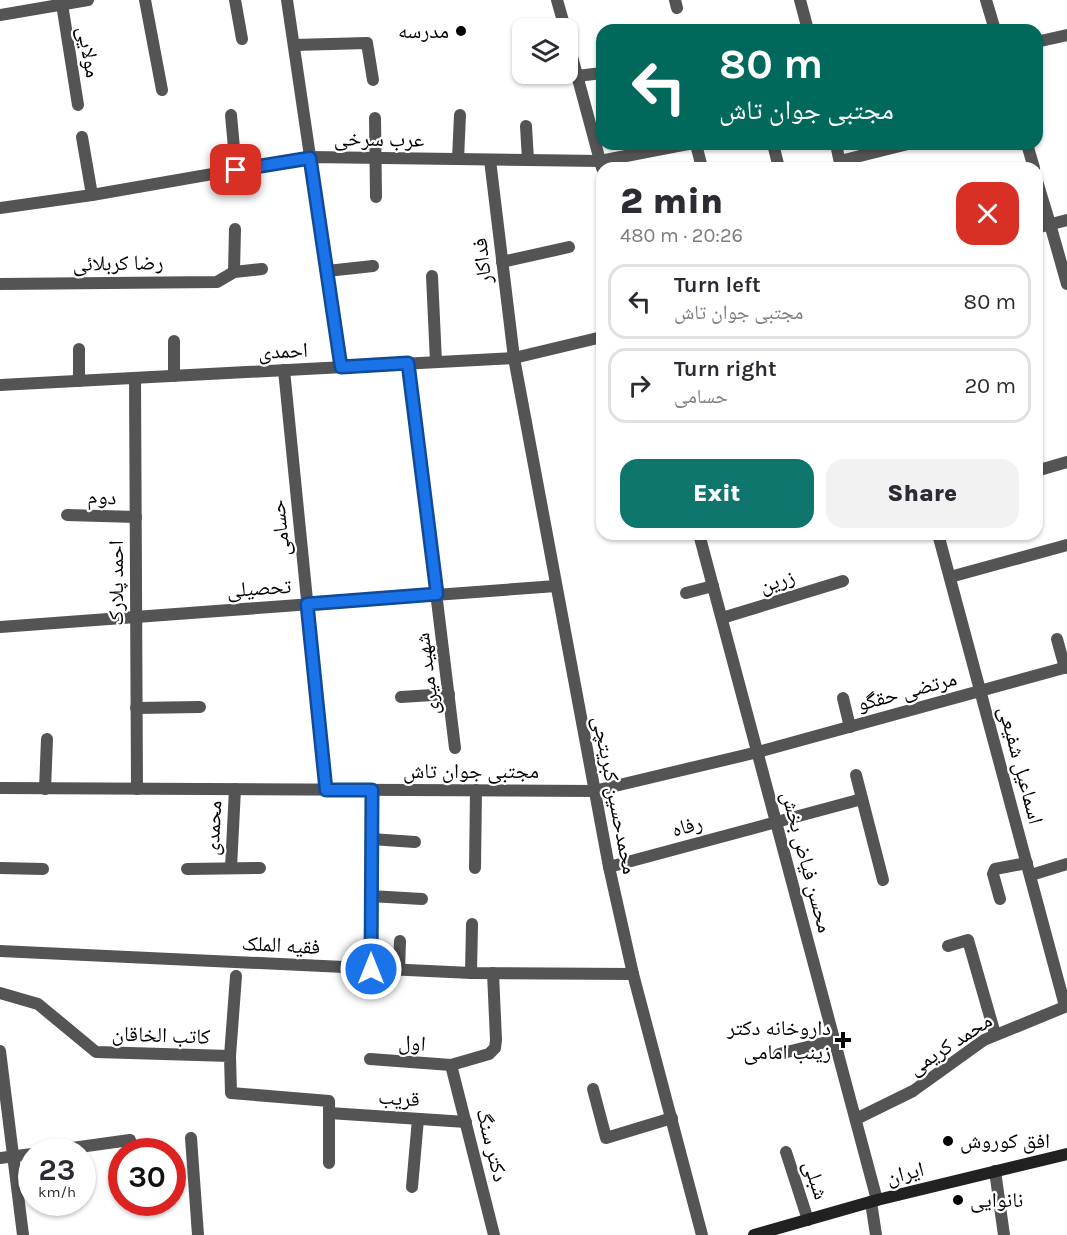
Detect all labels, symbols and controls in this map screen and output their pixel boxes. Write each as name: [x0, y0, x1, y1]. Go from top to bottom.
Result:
map controls: [512, 18, 578, 84]
button: layers: [512, 18, 578, 84]
place label: مدرسه: [398, 19, 449, 43]
street label: مولایی: [72, 24, 105, 80]
marker: مدرسه: [454, 24, 468, 38]
text: 80 m: [719, 39, 823, 89]
icon: left: [620, 48, 698, 126]
text: مجتبی جوان تاش: [719, 94, 894, 126]
street label: عرب سرخی: [334, 126, 425, 153]
pin: [210, 144, 261, 195]
icon: arrive: [219, 153, 252, 186]
text: 2 min: [620, 180, 723, 222]
button: close: [956, 182, 1019, 245]
text: 480 m · 20:26: [620, 224, 743, 247]
street label: فداکار: [467, 237, 497, 286]
street label: رضا کربلائی: [72, 250, 164, 277]
text: Turn left: [674, 272, 761, 298]
icon: left: [623, 285, 656, 318]
text: 80 m: [964, 289, 1016, 315]
text: مجتبی جوان تاش: [674, 301, 803, 324]
street label: احمدی: [257, 338, 309, 364]
text: Turn right: [674, 356, 777, 382]
icon: right: [623, 369, 656, 402]
text: 20 m: [964, 373, 1016, 399]
text: حسامی: [674, 385, 728, 408]
button: Exit: [620, 459, 814, 528]
button: Share: [826, 459, 1019, 528]
street label: دوم: [87, 485, 117, 511]
street label: حسامی: [265, 498, 296, 557]
street label: احمد پلارک: [104, 540, 128, 626]
street label: زرین: [756, 564, 798, 599]
street label: تحصیلی: [226, 574, 292, 603]
street label: شهید میری: [410, 631, 444, 717]
street label: مرتضی حقگو: [855, 666, 960, 717]
street label: اسماعیل شفیعی: [993, 703, 1048, 827]
street label: محمدحسین کبریتچی: [587, 714, 642, 876]
street label: مجتبی جوان تاش: [403, 759, 539, 784]
street label: محسن فیاض بخش: [776, 789, 837, 936]
street label: محمدی: [200, 800, 226, 856]
street label: رفاه: [669, 810, 705, 842]
street label: فقیه الملک: [241, 931, 321, 959]
position arrow: [339, 937, 403, 1001]
street label: محمد کریمی: [904, 1008, 997, 1081]
place label: داروخانه دکتر زینب امامی: [726, 1016, 831, 1065]
street label: کاتب الخاقان: [111, 1021, 211, 1049]
street label: اول: [398, 1030, 426, 1056]
marker: داروخانه دکتر زینب امامی: [836, 1033, 850, 1047]
street label: قریب: [377, 1085, 421, 1111]
street label: دکتر سنگ: [471, 1106, 513, 1184]
place label: افق کوروش: [960, 1129, 1050, 1154]
marker: افق کوروش: [941, 1134, 955, 1148]
speed limit sign: 30: [108, 1138, 186, 1216]
text: 23: [39, 1152, 75, 1188]
street label: شبلی: [798, 1157, 834, 1203]
street label: ایران: [884, 1157, 926, 1189]
text: km/h: [38, 1183, 76, 1201]
place label: نانوایی: [970, 1188, 1023, 1213]
marker: نانوایی: [951, 1193, 965, 1207]

